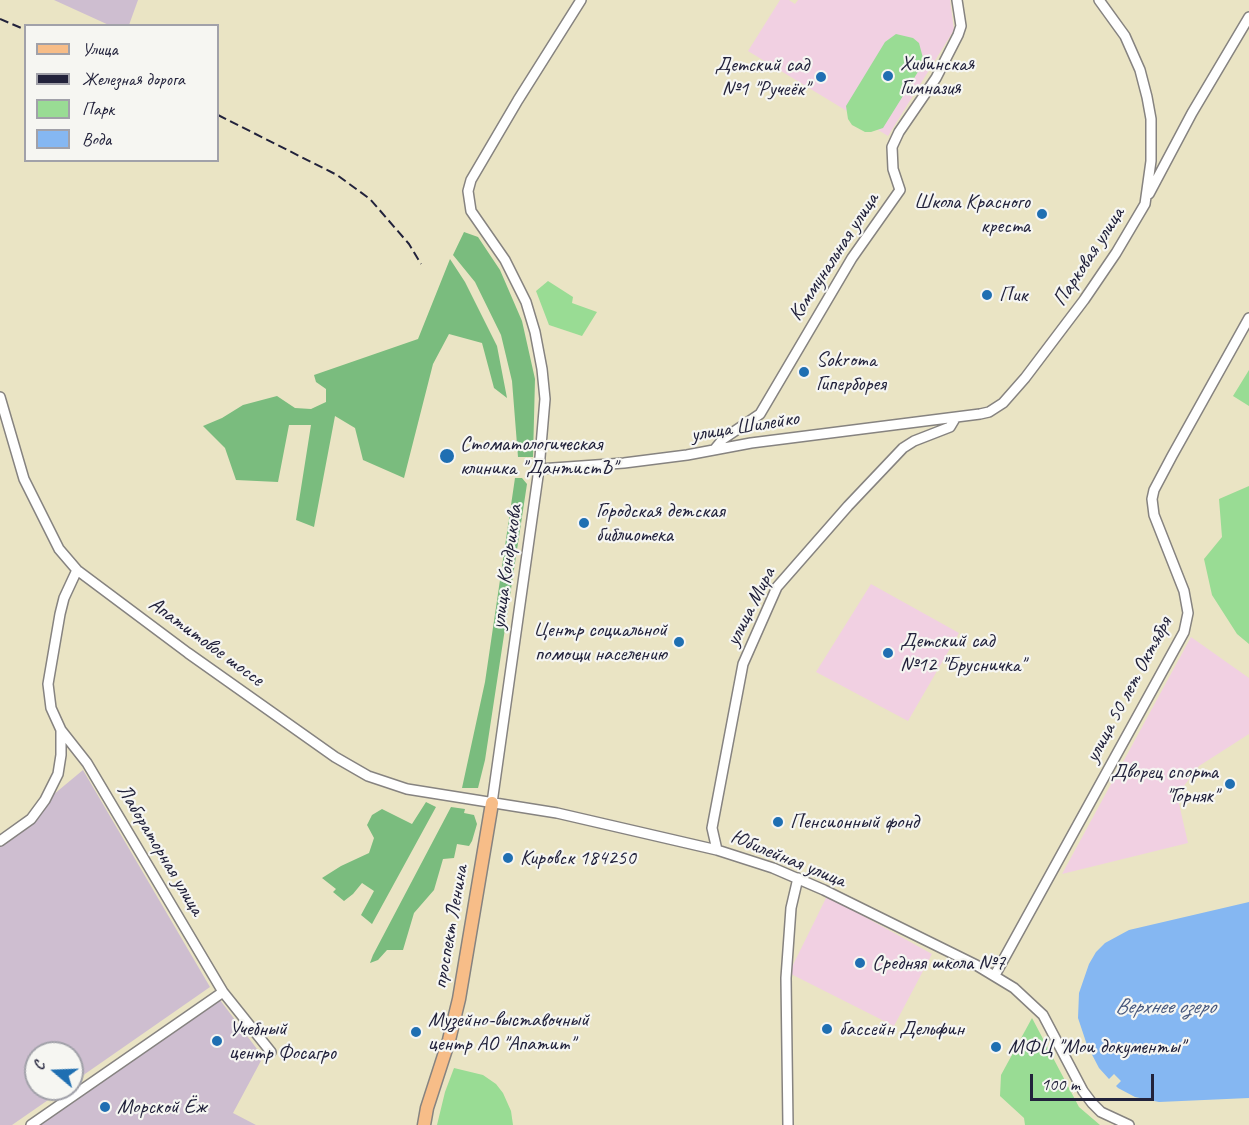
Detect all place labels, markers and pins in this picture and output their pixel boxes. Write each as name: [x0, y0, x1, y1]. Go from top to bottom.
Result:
place label: Хибинская Гимназия: [900, 51, 974, 101]
place label: Детский сад №1 "Ручеёк": [715, 52, 809, 102]
marker: Хибинская Гимназия: [881, 69, 895, 83]
marker: Детский сад №1 "Ручеёк": [814, 70, 828, 84]
place label: Школа Красного креста: [914, 189, 1030, 239]
marker: Школа Красного креста: [1035, 207, 1049, 221]
place label: Пик: [999, 282, 1027, 308]
marker: Пик: [980, 288, 994, 302]
place label: Sokroma Гиперборея: [816, 347, 886, 397]
marker: Sokroma Гиперборея: [797, 365, 811, 379]
place label: Стоматологическая клиника "ДантистЪ": [460, 431, 617, 481]
marker: Стоматологическая клиника "ДантистЪ": [438, 447, 456, 465]
place label: Городская детская библиотека: [596, 498, 725, 548]
marker: Городская детская библиотека: [577, 516, 591, 530]
place label: Центр социальной помощи населению: [533, 617, 667, 667]
place label: Детский сад №12 "Брусничка": [900, 628, 1025, 678]
marker: Центр социальной помощи населению: [672, 635, 686, 649]
marker: Детский сад №12 "Брусничка": [881, 646, 895, 660]
place label: Дворец спорта "Горняк": [1111, 759, 1218, 809]
marker: Дворец спорта "Горняк": [1223, 777, 1237, 791]
place label: Пенсионный фонд: [790, 809, 919, 835]
marker: Пенсионный фонд: [771, 815, 785, 829]
place label: Кировск 184250: [520, 845, 636, 871]
marker: Кировск 184250: [501, 851, 515, 865]
place label: Средняя школа №7: [872, 950, 1005, 976]
marker: Средняя школа №7: [853, 956, 867, 970]
place label: Музейно-выставочный центр АО "Апатит": [428, 1007, 589, 1057]
place label: Учебный центр Фосагро: [229, 1016, 336, 1066]
place label: бассейн Дельфин: [839, 1016, 964, 1042]
marker: бассейн Дельфин: [820, 1022, 834, 1036]
marker: Музейно-выставочный центр АО "Апатит": [409, 1025, 423, 1039]
marker: Учебный центр Фосагро: [210, 1034, 224, 1048]
place label: МФЦ "Мои документы": [1008, 1034, 1184, 1060]
marker: МФЦ "Мои документы": [989, 1040, 1003, 1054]
place label: Морской Ёж: [117, 1094, 207, 1120]
marker: Морской Ёж: [98, 1100, 112, 1114]

